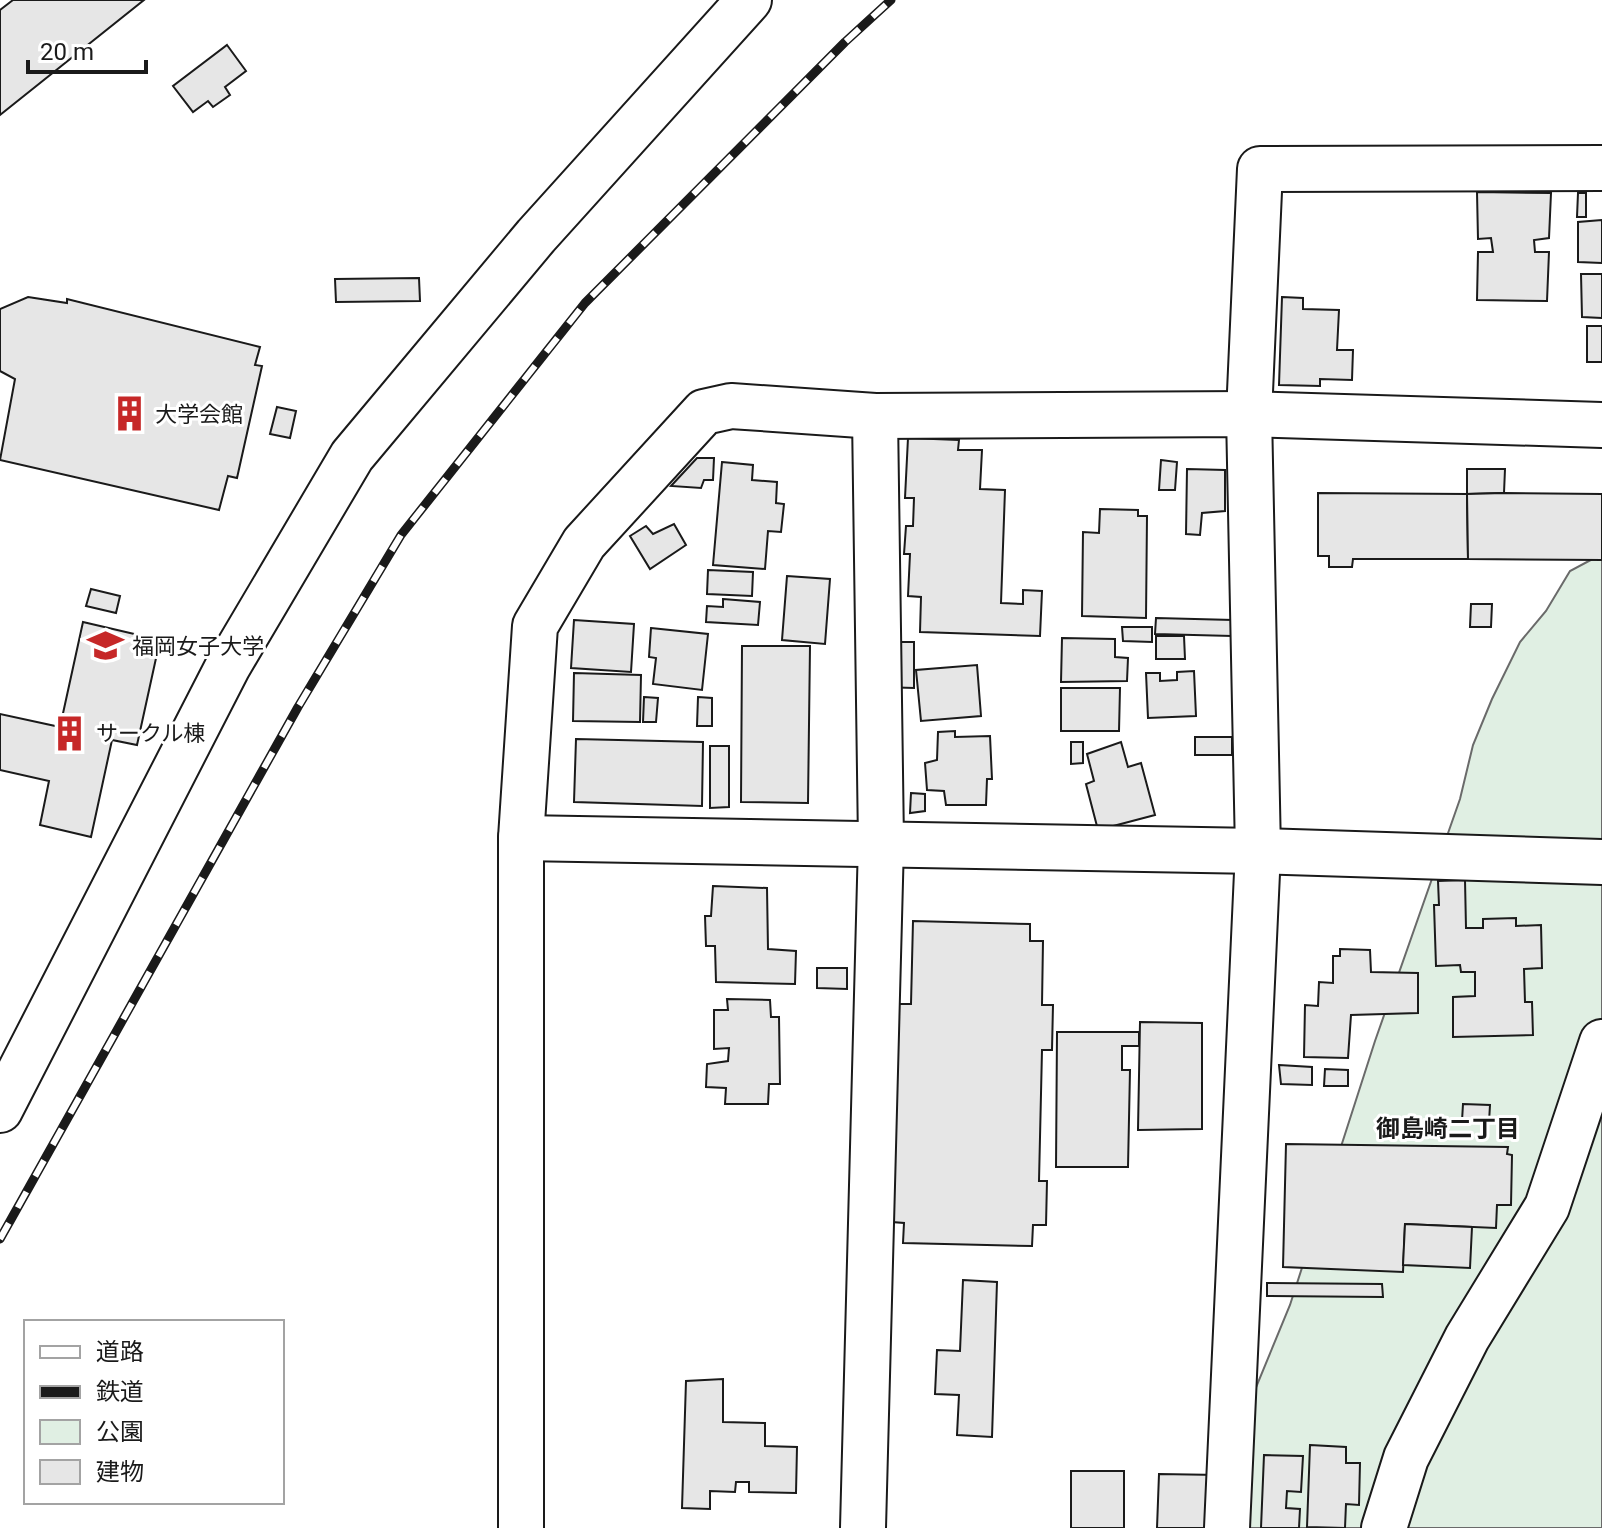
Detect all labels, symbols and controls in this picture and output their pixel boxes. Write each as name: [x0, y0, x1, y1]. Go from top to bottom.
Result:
scale bar: [28, 24, 146, 74]
text: 20 m: [40, 38, 94, 66]
building icon: 大学会館: [110, 395, 148, 433]
place label: 大学会館: [155, 402, 243, 427]
school or university icon: 福岡女子大学: [87, 627, 125, 665]
place label: 福岡女子大学: [132, 634, 264, 659]
building icon: サークル棟: [51, 714, 89, 752]
place label: サークル棟: [96, 721, 205, 746]
district label: 御島崎二丁目: [1376, 1115, 1520, 1143]
legend: [24, 1320, 284, 1504]
text: 道路: [96, 1338, 144, 1366]
text: 鉄道: [96, 1378, 144, 1406]
text: 公園: [96, 1418, 144, 1446]
text: 建物: [96, 1458, 144, 1486]

